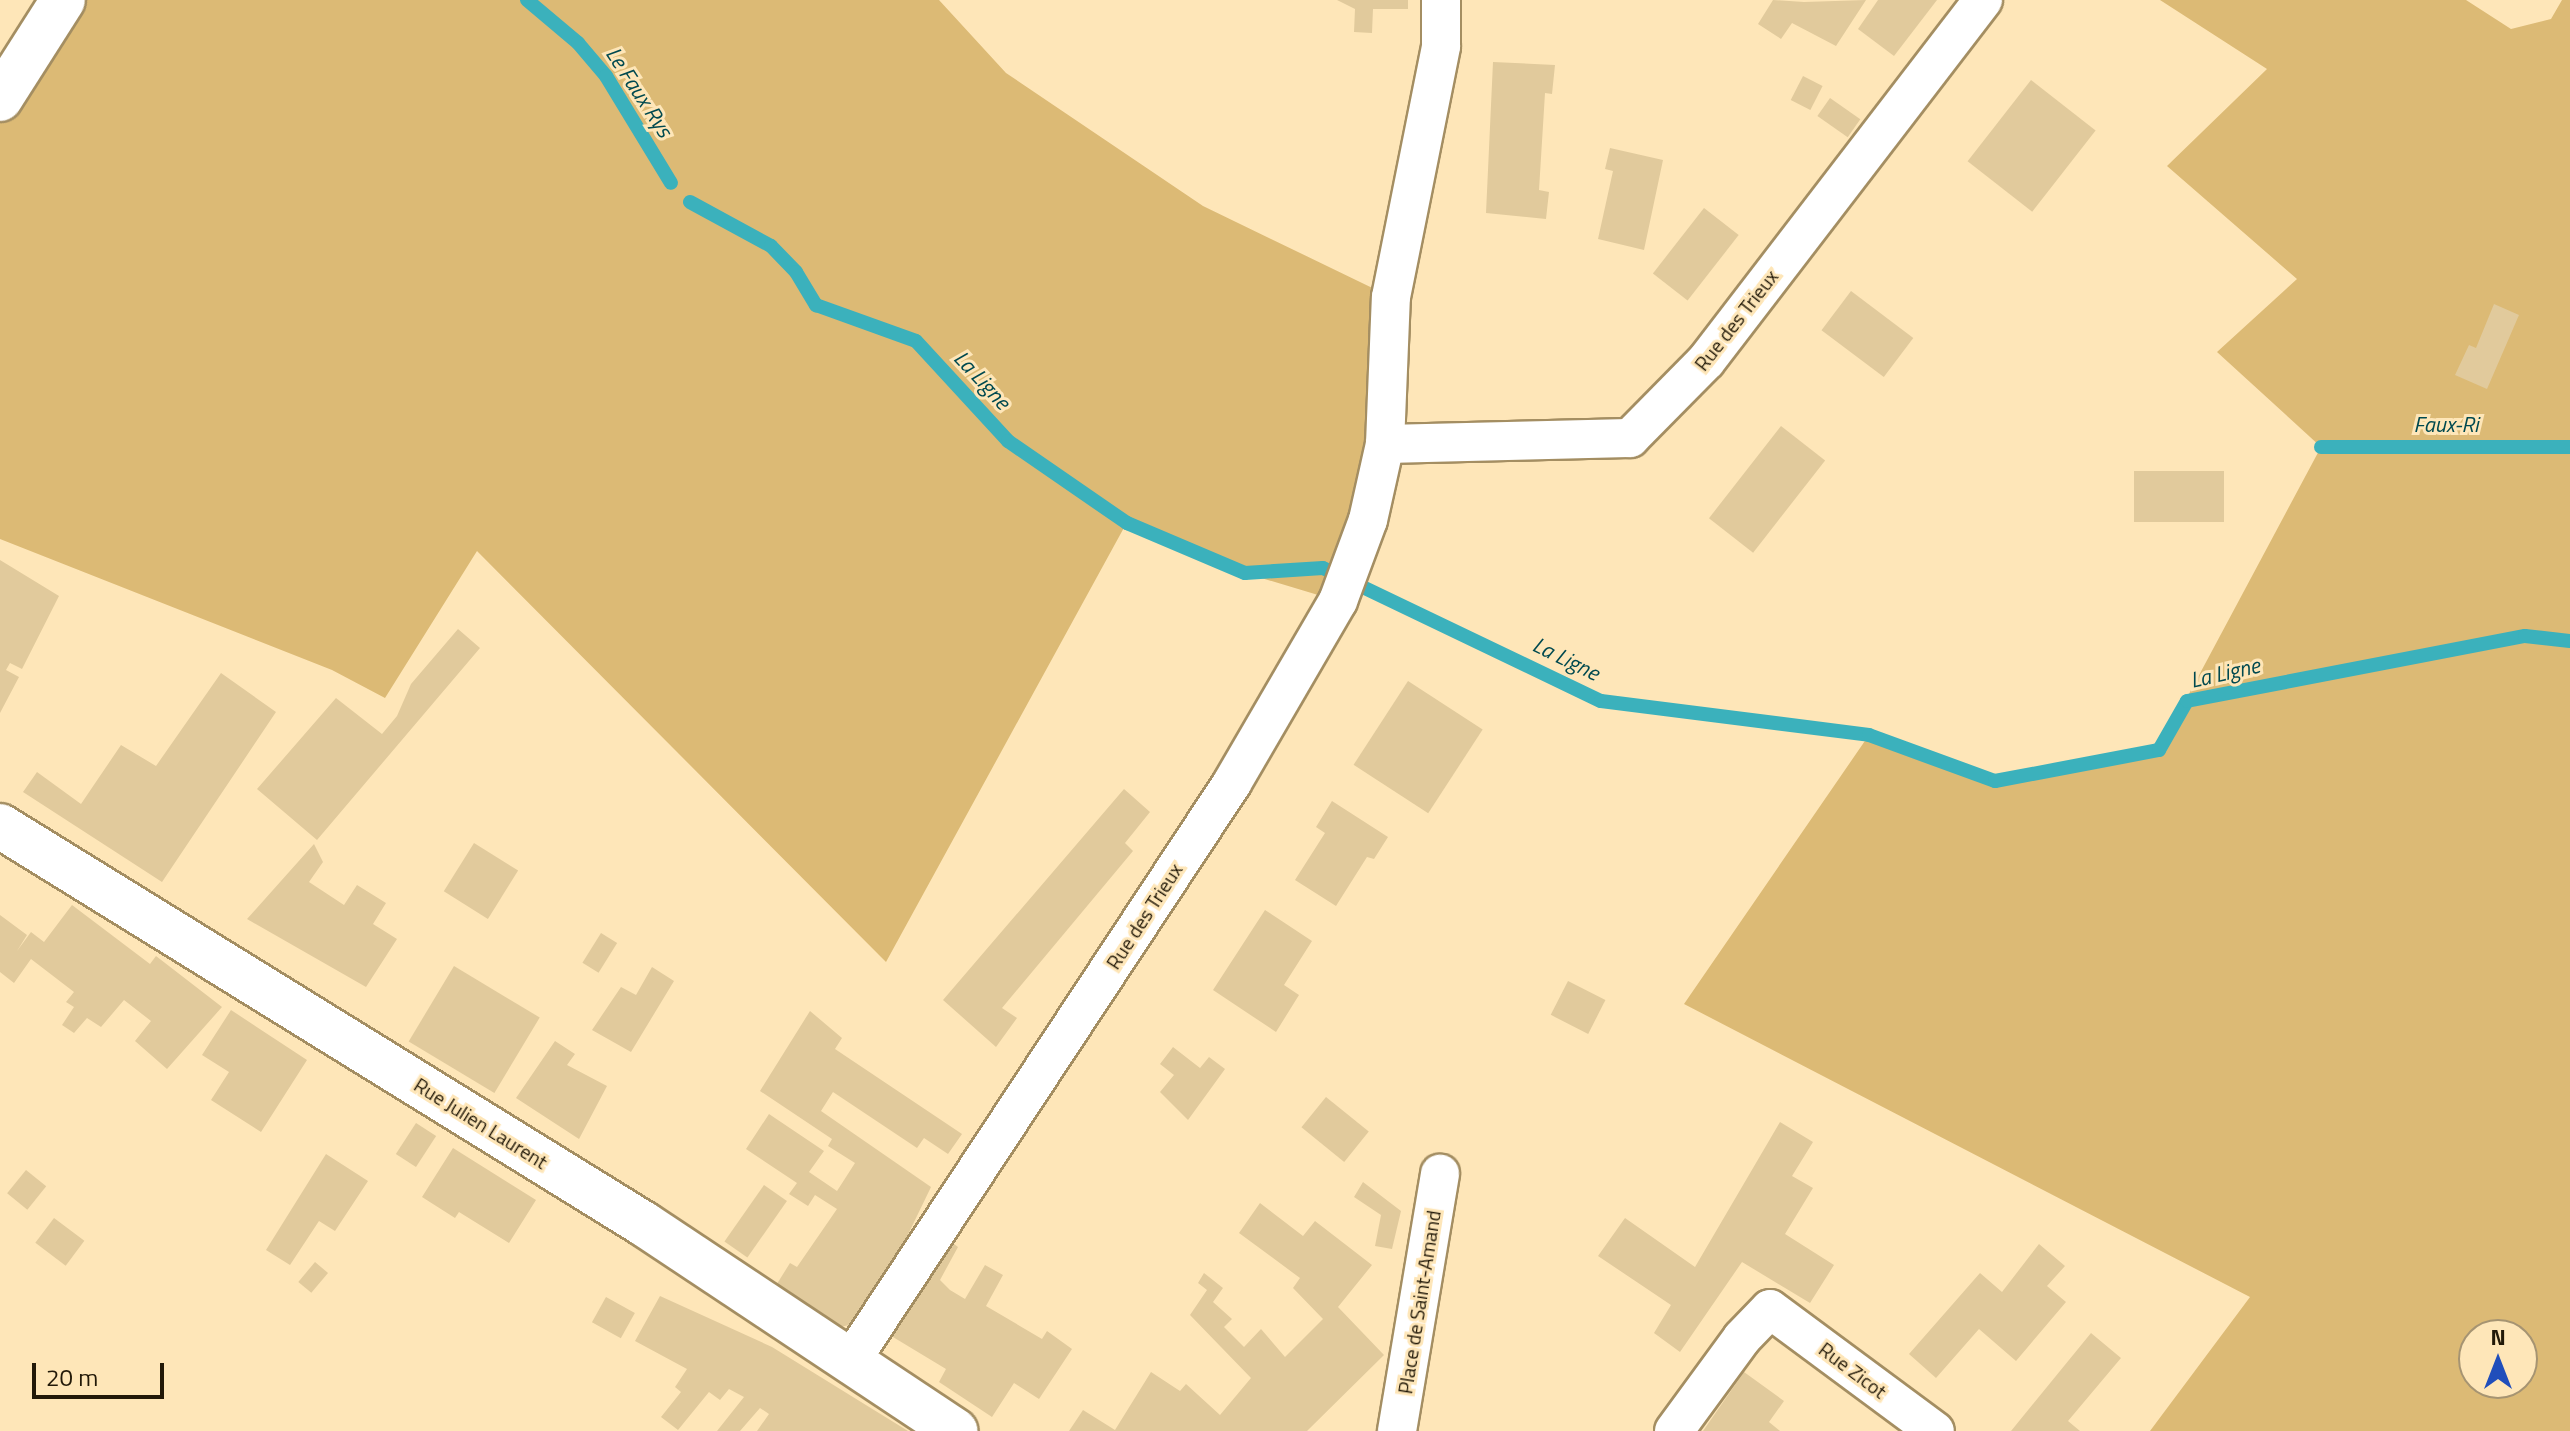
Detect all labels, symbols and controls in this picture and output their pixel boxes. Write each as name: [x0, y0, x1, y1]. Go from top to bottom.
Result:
water label: Le Faux Rys: [600, 42, 678, 142]
street label: Rue des Trieux: [1689, 265, 1783, 375]
water label: La Ligne: [948, 345, 1016, 415]
water label: Faux-Ri: [2413, 412, 2479, 438]
water label: La Ligne: [1528, 632, 1604, 686]
water label: La Ligne: [2188, 652, 2262, 694]
street label: Rue des Trieux: [1101, 858, 1187, 974]
street label: Rue Julien Laurent: [410, 1072, 552, 1174]
street label: Place de Saint-Amand: [1393, 1208, 1445, 1396]
north arrow: [2458, 1319, 2538, 1399]
text: N: [2490, 1320, 2506, 1354]
street label: Rue Zicot: [1814, 1337, 1892, 1403]
scale bar: [36, 1347, 168, 1397]
text: 20 m: [46, 1359, 98, 1395]

